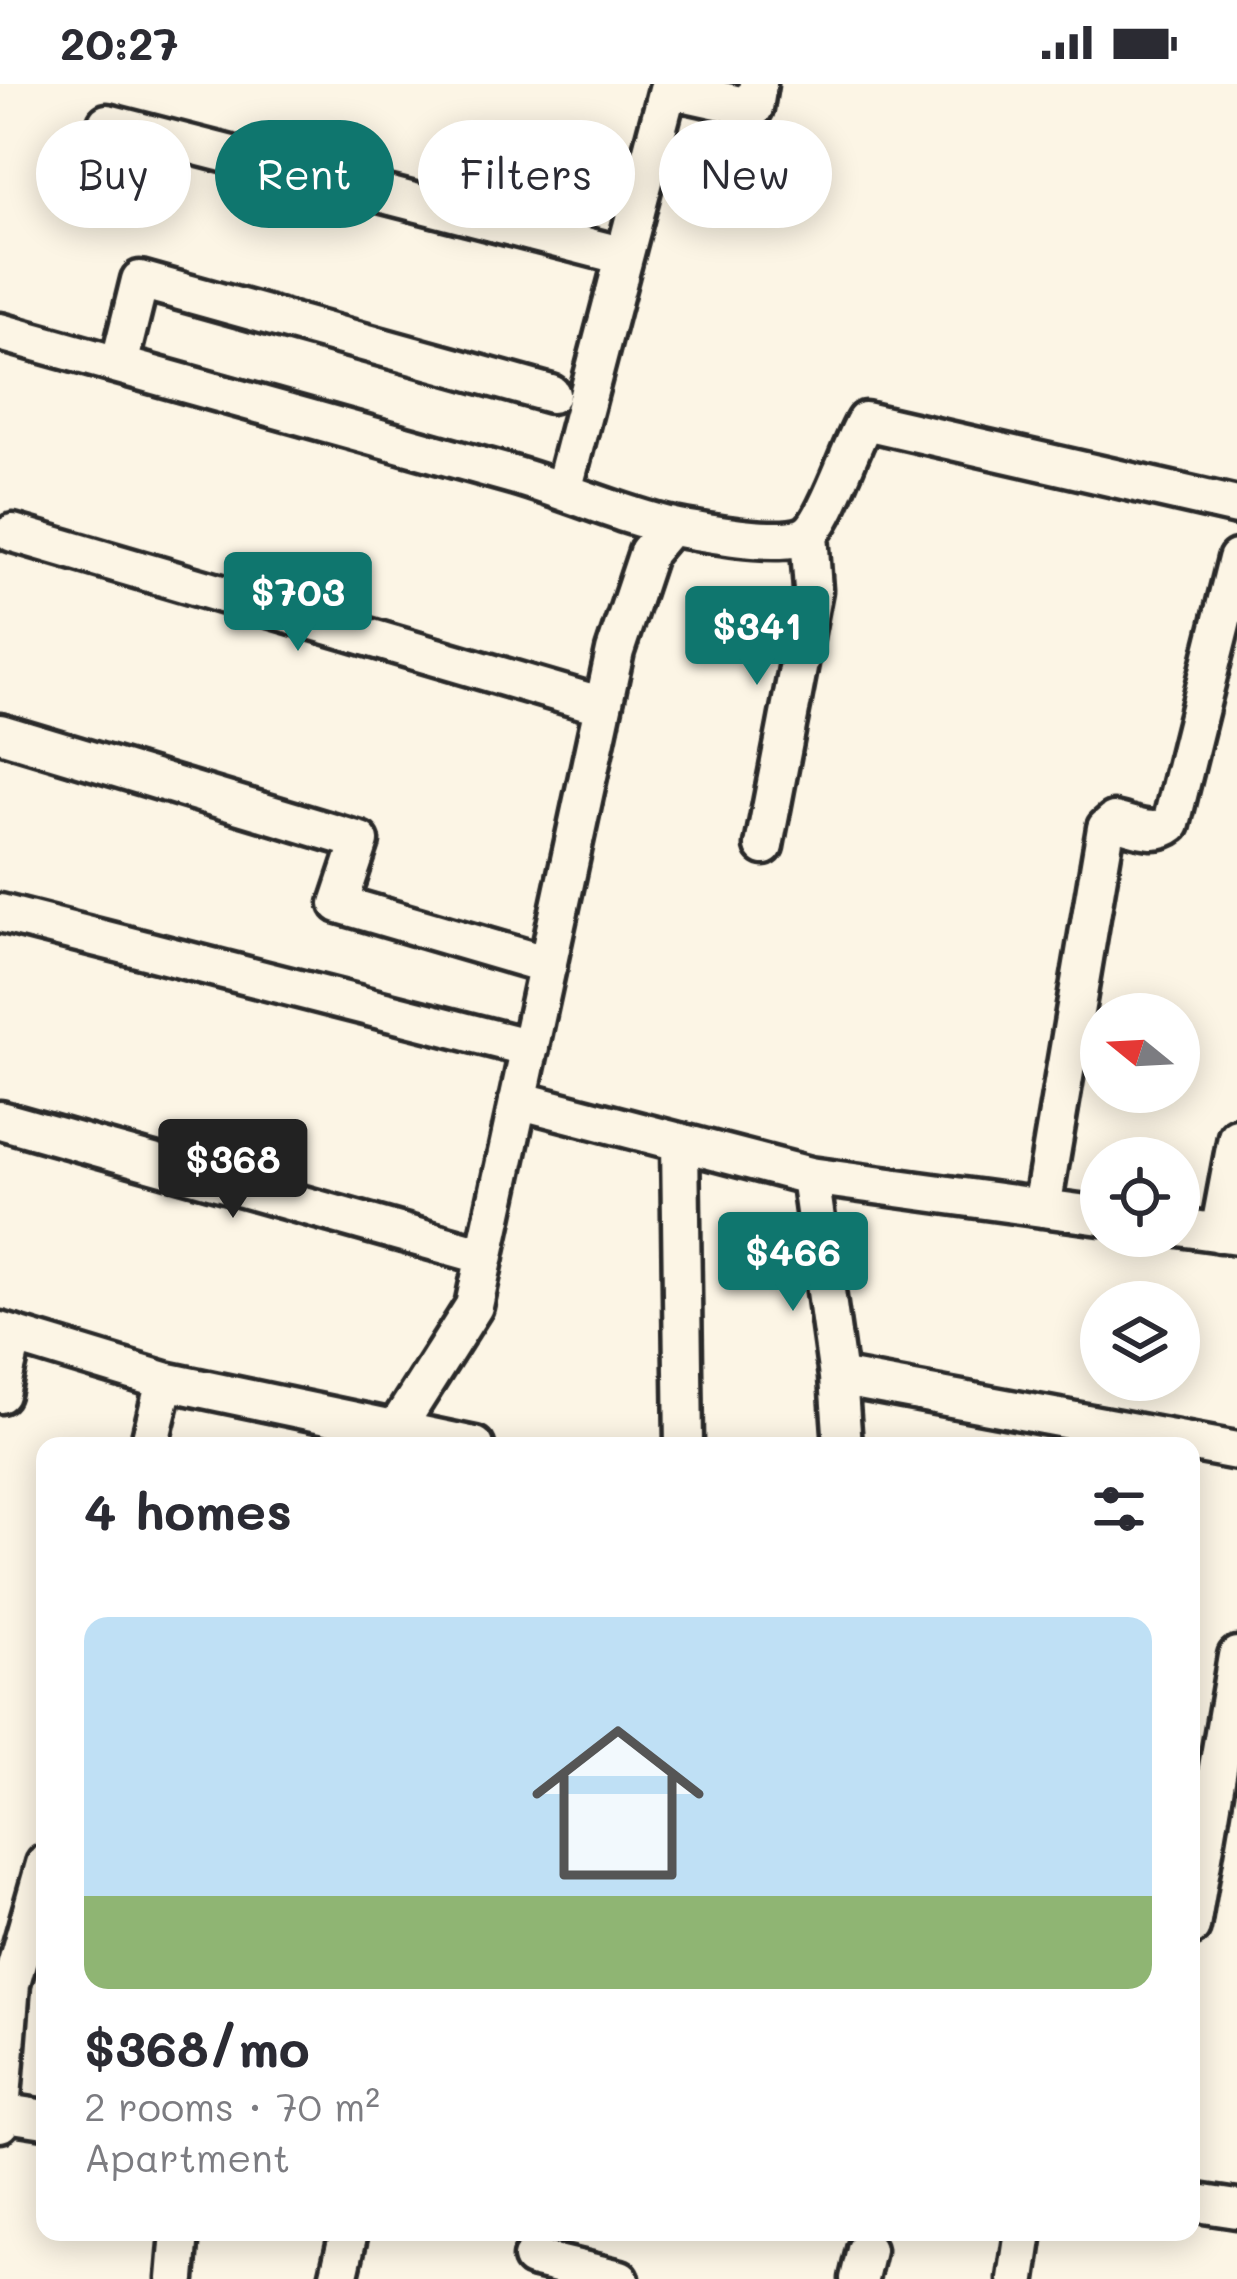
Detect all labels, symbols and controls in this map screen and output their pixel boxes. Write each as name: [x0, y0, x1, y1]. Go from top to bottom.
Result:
text: 20:27: [60, 13, 179, 71]
chip: Buy: [36, 120, 191, 228]
chip: Rent: [215, 120, 394, 228]
chip: Filters: [418, 120, 635, 228]
chip: New: [659, 120, 832, 228]
pin: $703: [227, 552, 369, 654]
text: $703: [251, 565, 345, 616]
pin: $341: [686, 586, 828, 688]
text: $341: [712, 599, 802, 650]
north arrow: [1080, 993, 1200, 1113]
map controls: [1080, 993, 1200, 1401]
pin: $368: [162, 1119, 304, 1221]
text: $368: [185, 1132, 281, 1183]
button: locate: [1080, 1137, 1200, 1257]
pin: $466: [722, 1212, 864, 1314]
text: $466: [745, 1225, 841, 1276]
button: layers: [1080, 1281, 1200, 1401]
text: 4 homes: [84, 1476, 292, 1543]
icon: filters: [1086, 1476, 1152, 1542]
icon: home: [510, 1695, 726, 1911]
text: $368/mo: [84, 2013, 310, 2080]
text: 2 rooms · 70 m²: [84, 2080, 380, 2131]
text: Apartment: [84, 2131, 290, 2182]

